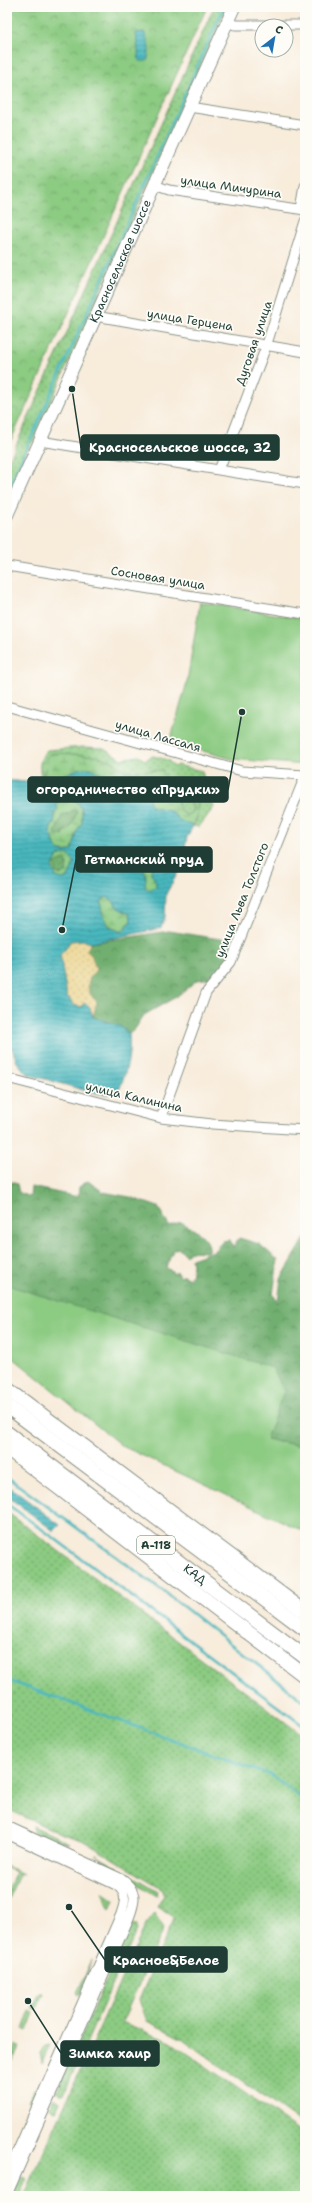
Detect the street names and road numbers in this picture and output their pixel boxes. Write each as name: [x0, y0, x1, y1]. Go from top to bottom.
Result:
street label: улица Мичурина: [179, 172, 283, 202]
street label: Красносельское шоссе: [86, 197, 155, 325]
street label: Дуговая улица: [232, 298, 276, 387]
street label: улица Герцена: [146, 305, 235, 335]
street label: Сосновая улица: [110, 563, 207, 593]
street label: улица Лассаля: [113, 716, 203, 756]
street label: улица Льва Толстого: [212, 840, 272, 960]
street label: улица Калинина: [84, 1078, 185, 1116]
road number: А-118: [137, 1536, 175, 1554]
street label: КАД: [180, 1560, 210, 1588]

